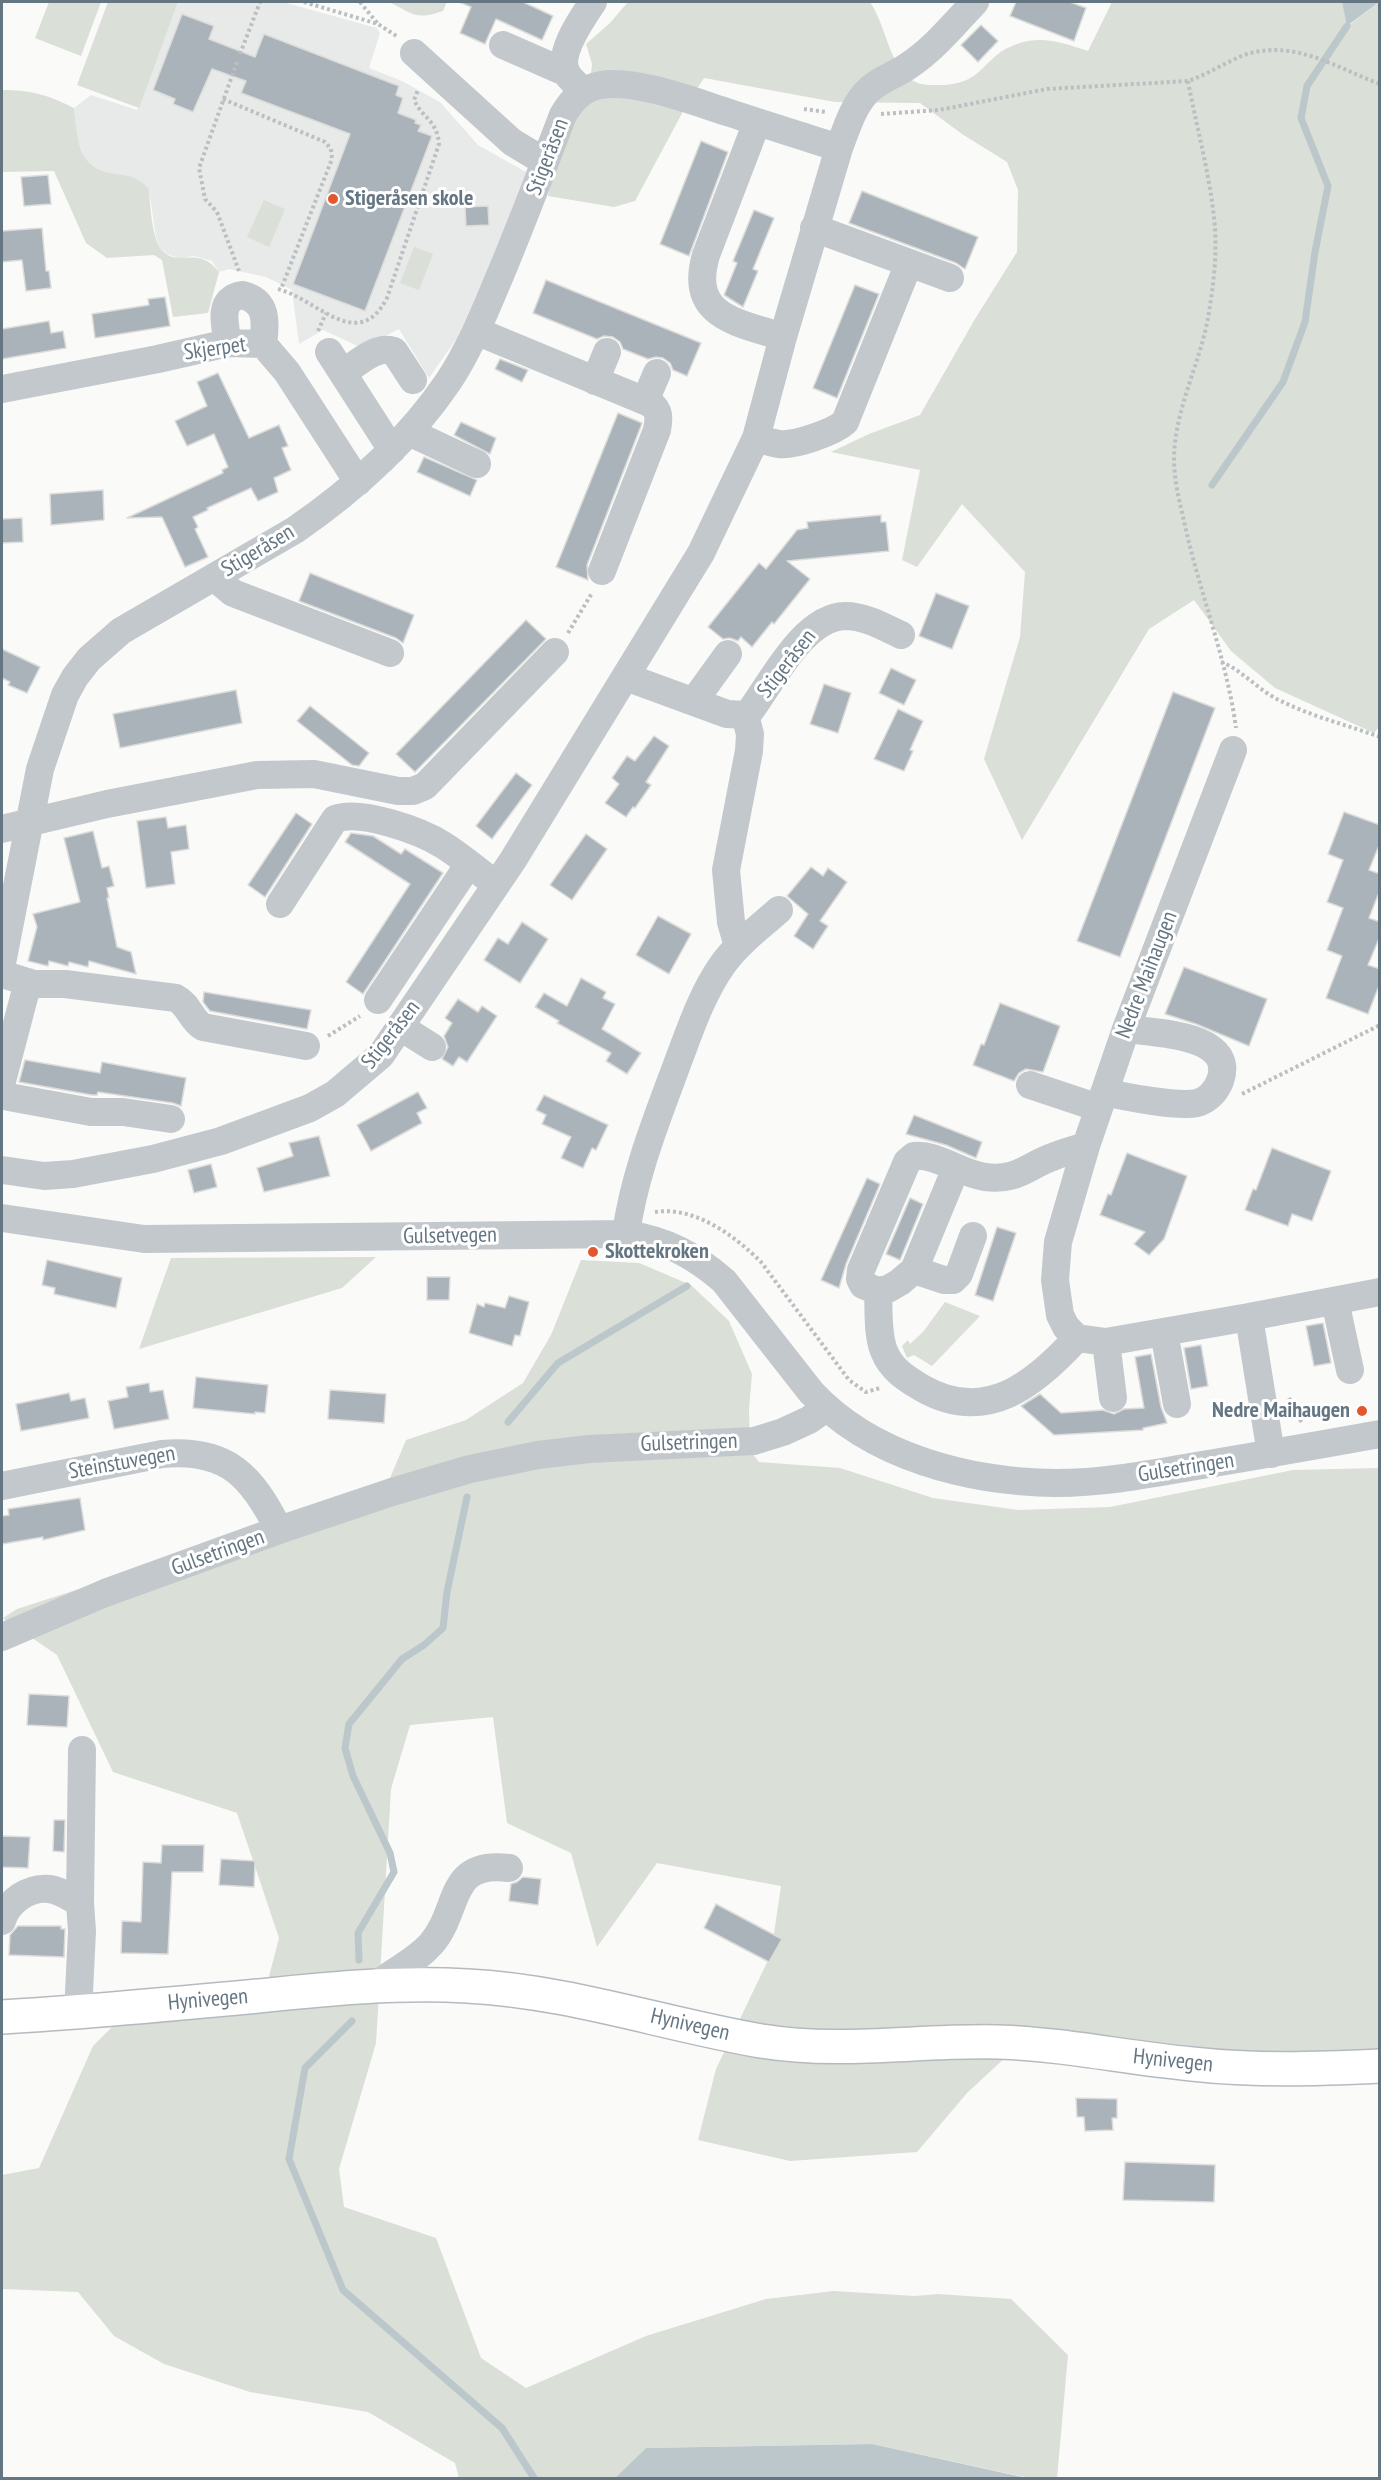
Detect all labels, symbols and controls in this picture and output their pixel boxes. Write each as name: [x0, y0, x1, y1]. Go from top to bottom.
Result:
street label: Stigeråsen: [521, 115, 575, 199]
place label: Stigeråsen skole: [345, 186, 473, 212]
marker: Stigeråsen skole: [326, 192, 340, 206]
street label: Skjerpet: [182, 332, 248, 366]
street label: Stigeråsen: [217, 519, 299, 583]
street label: Stigeråsen: [752, 624, 822, 704]
street label: Nedre Maihaugen: [1111, 908, 1183, 1042]
street label: Stigeråsen: [356, 995, 426, 1075]
street label: Gulsetvegen: [403, 1222, 497, 1250]
place label: Skottekroken: [605, 1239, 709, 1265]
marker: Skottekroken: [586, 1245, 600, 1259]
place label: Nedre Maihaugen: [1212, 1398, 1350, 1424]
marker: Nedre Maihaugen: [1355, 1404, 1369, 1418]
street label: Gulsetringen: [640, 1428, 738, 1458]
street label: Steinstuvegen: [67, 1441, 177, 1485]
street label: Gulsetringen: [1136, 1447, 1236, 1489]
street label: Gulsetringen: [168, 1524, 268, 1582]
street label: Hynivegen: [167, 1983, 249, 2017]
street label: Hynivegen: [648, 2003, 732, 2047]
street label: Hynivegen: [1132, 2044, 1214, 2078]

